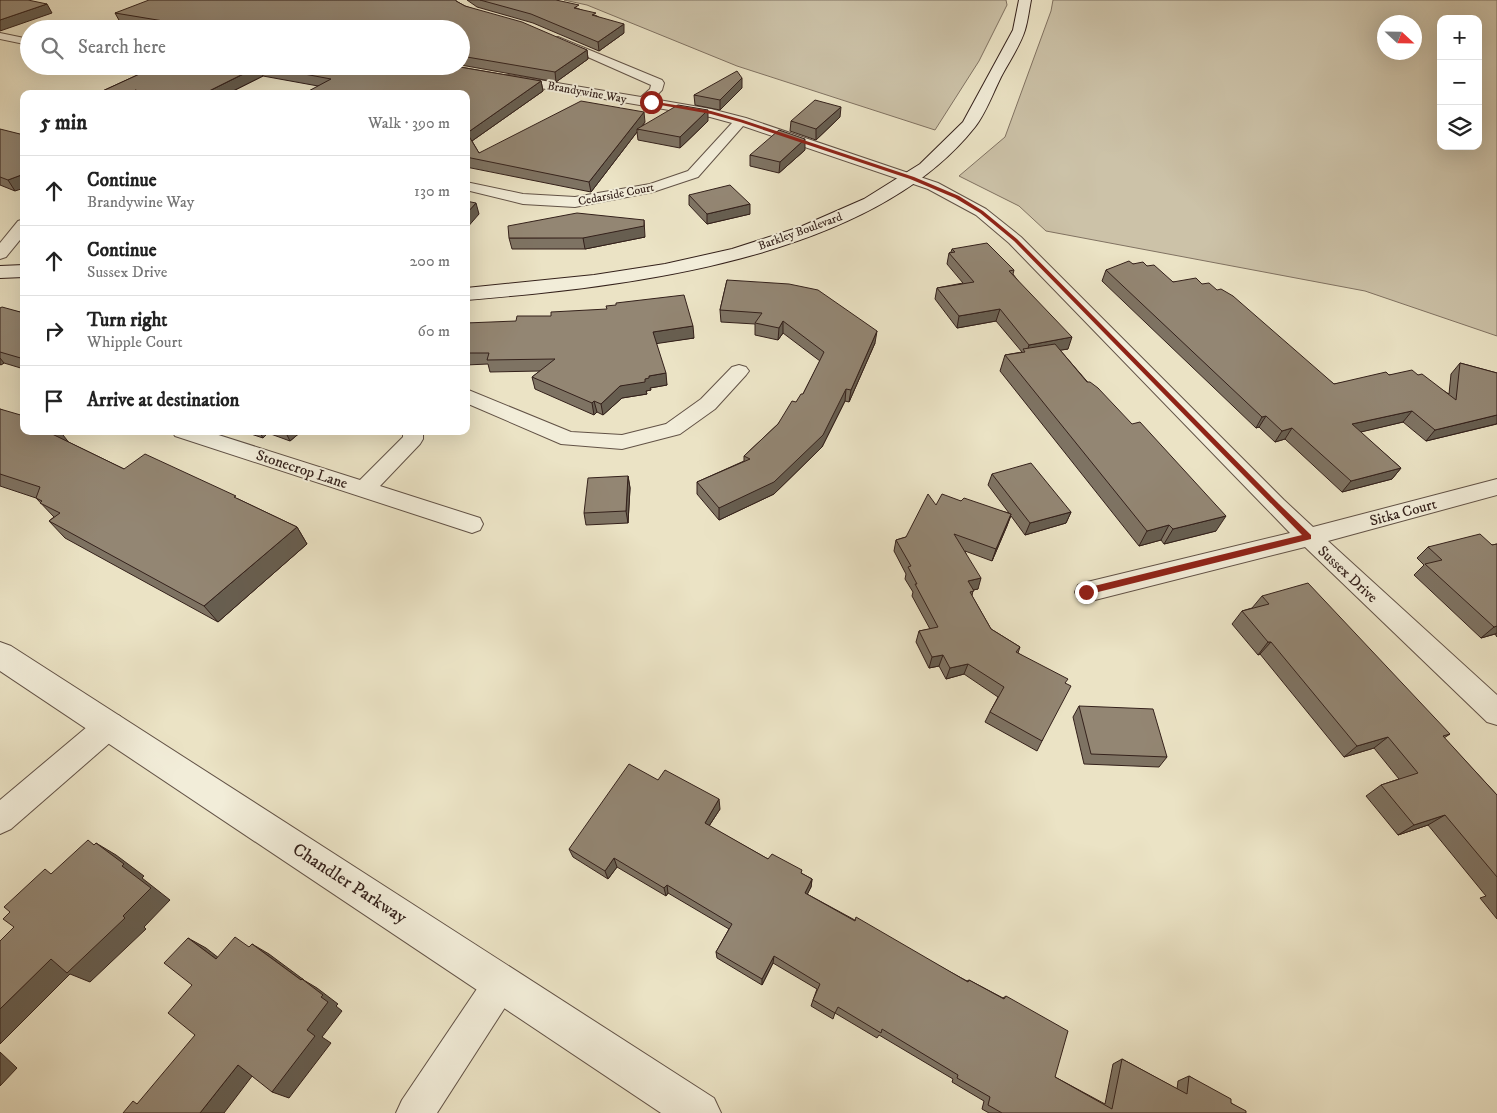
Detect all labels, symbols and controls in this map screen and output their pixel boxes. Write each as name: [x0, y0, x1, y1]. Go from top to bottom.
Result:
north arrow: [1377, 15, 1422, 60]
map controls: [1437, 15, 1482, 150]
button: +: [1437, 15, 1482, 60]
search box: [20, 20, 470, 75]
icon: search: [38, 34, 66, 62]
text: Search here: [78, 36, 166, 59]
button: −: [1437, 60, 1482, 105]
street label: Brandywine Way: [546, 78, 628, 107]
route start: [640, 91, 663, 114]
button: layers: [1437, 105, 1482, 150]
text: 5 min: [40, 110, 87, 136]
text: Walk · 390 m: [368, 113, 450, 133]
text: Continue: [87, 169, 157, 192]
icon: ahead: [40, 177, 68, 205]
street label: Cedarside Court: [577, 180, 655, 209]
text: 130 m: [414, 181, 450, 201]
text: Brandywine Way: [87, 192, 194, 212]
street label: Barkley Boulevard: [756, 209, 844, 254]
text: Continue: [87, 239, 157, 262]
icon: ahead: [40, 247, 68, 275]
text: 200 m: [409, 251, 450, 271]
text: Sussex Drive: [87, 262, 167, 282]
text: Turn right: [87, 309, 167, 332]
icon: right: [40, 317, 68, 345]
text: 60 m: [418, 321, 450, 341]
text: Whipple Court: [87, 332, 183, 352]
icon: arrive: [40, 387, 68, 415]
text: Arrive at destination: [87, 389, 239, 412]
street label: Stonecrop Lane: [254, 446, 350, 493]
street label: Sitka Court: [1368, 494, 1439, 531]
street label: Sussex Drive: [1314, 542, 1382, 607]
route end: [1075, 581, 1098, 604]
street label: Chandler Parkway: [288, 839, 411, 929]

